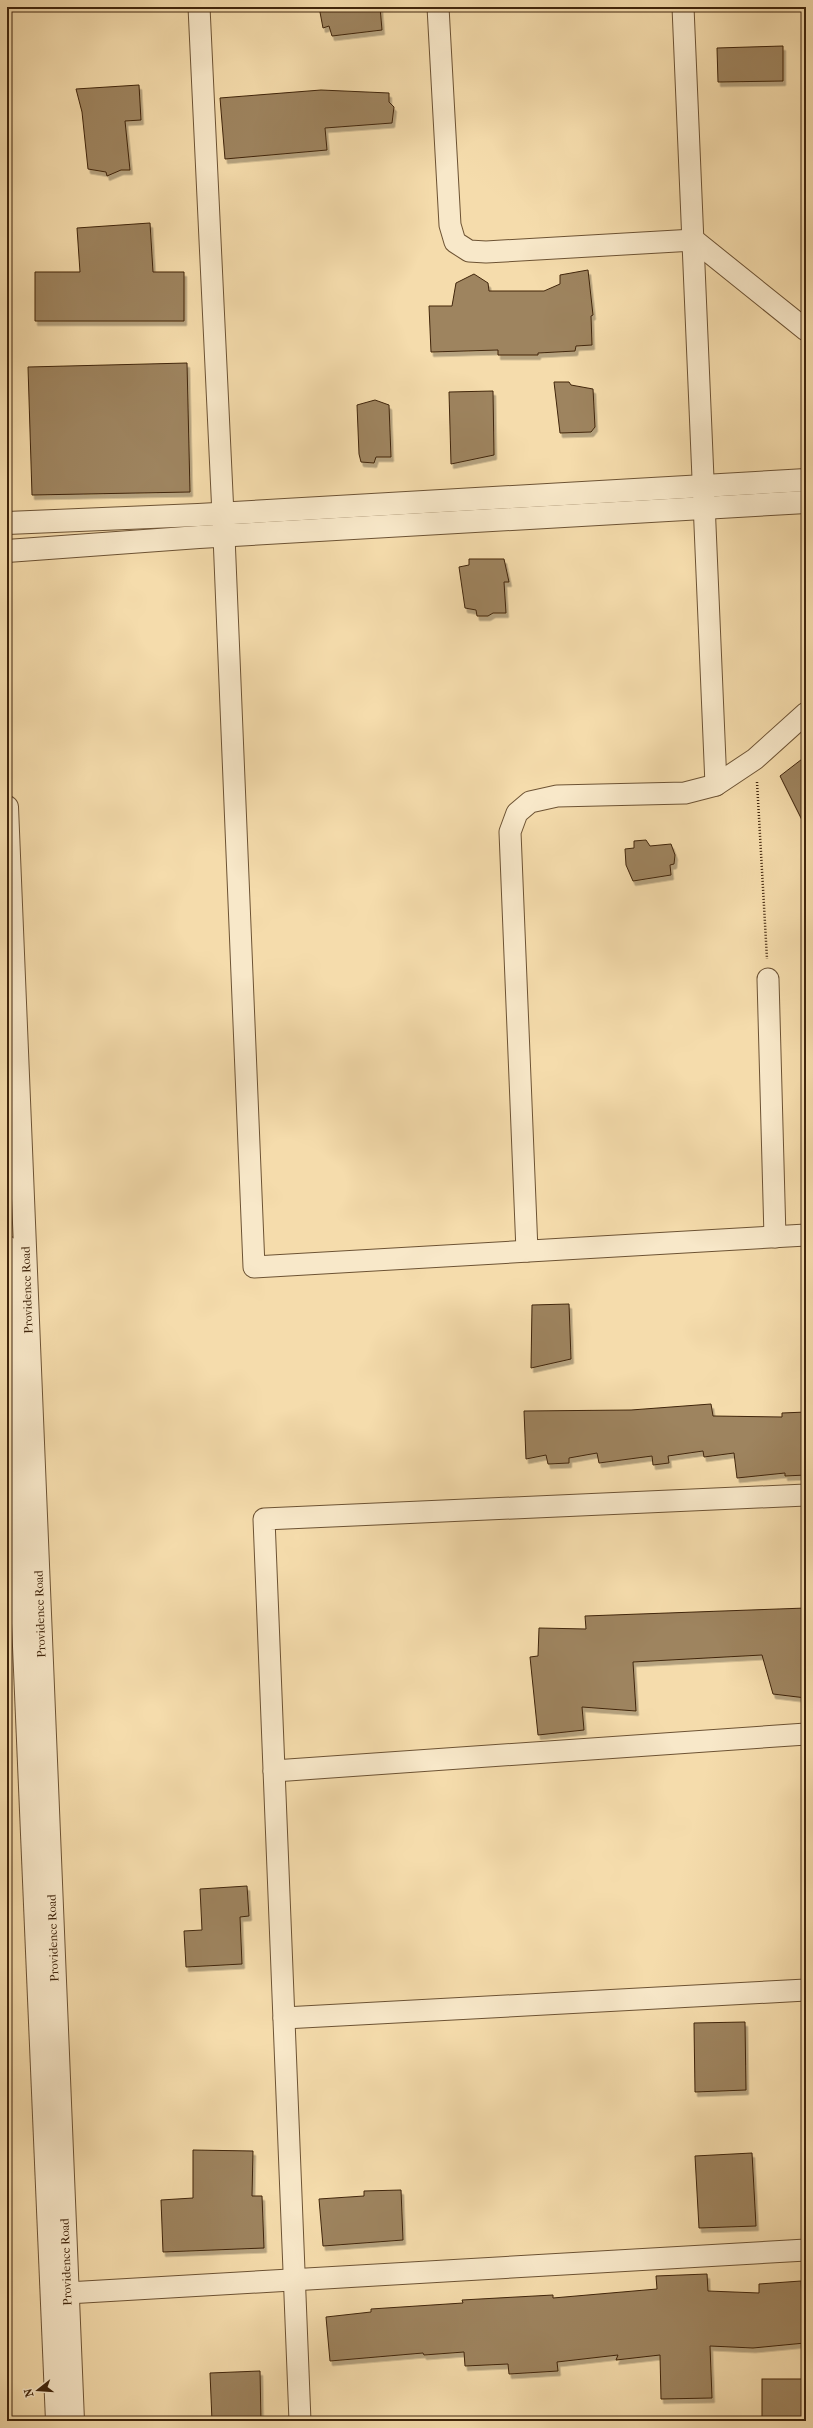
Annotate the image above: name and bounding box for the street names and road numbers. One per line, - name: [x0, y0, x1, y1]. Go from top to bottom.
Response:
- street label: Providence Road: [18, 1246, 36, 1334]
- street label: Providence Road: [31, 1570, 49, 1658]
- street label: Providence Road: [44, 1894, 62, 1982]
- street label: Providence Road: [57, 2218, 75, 2306]

